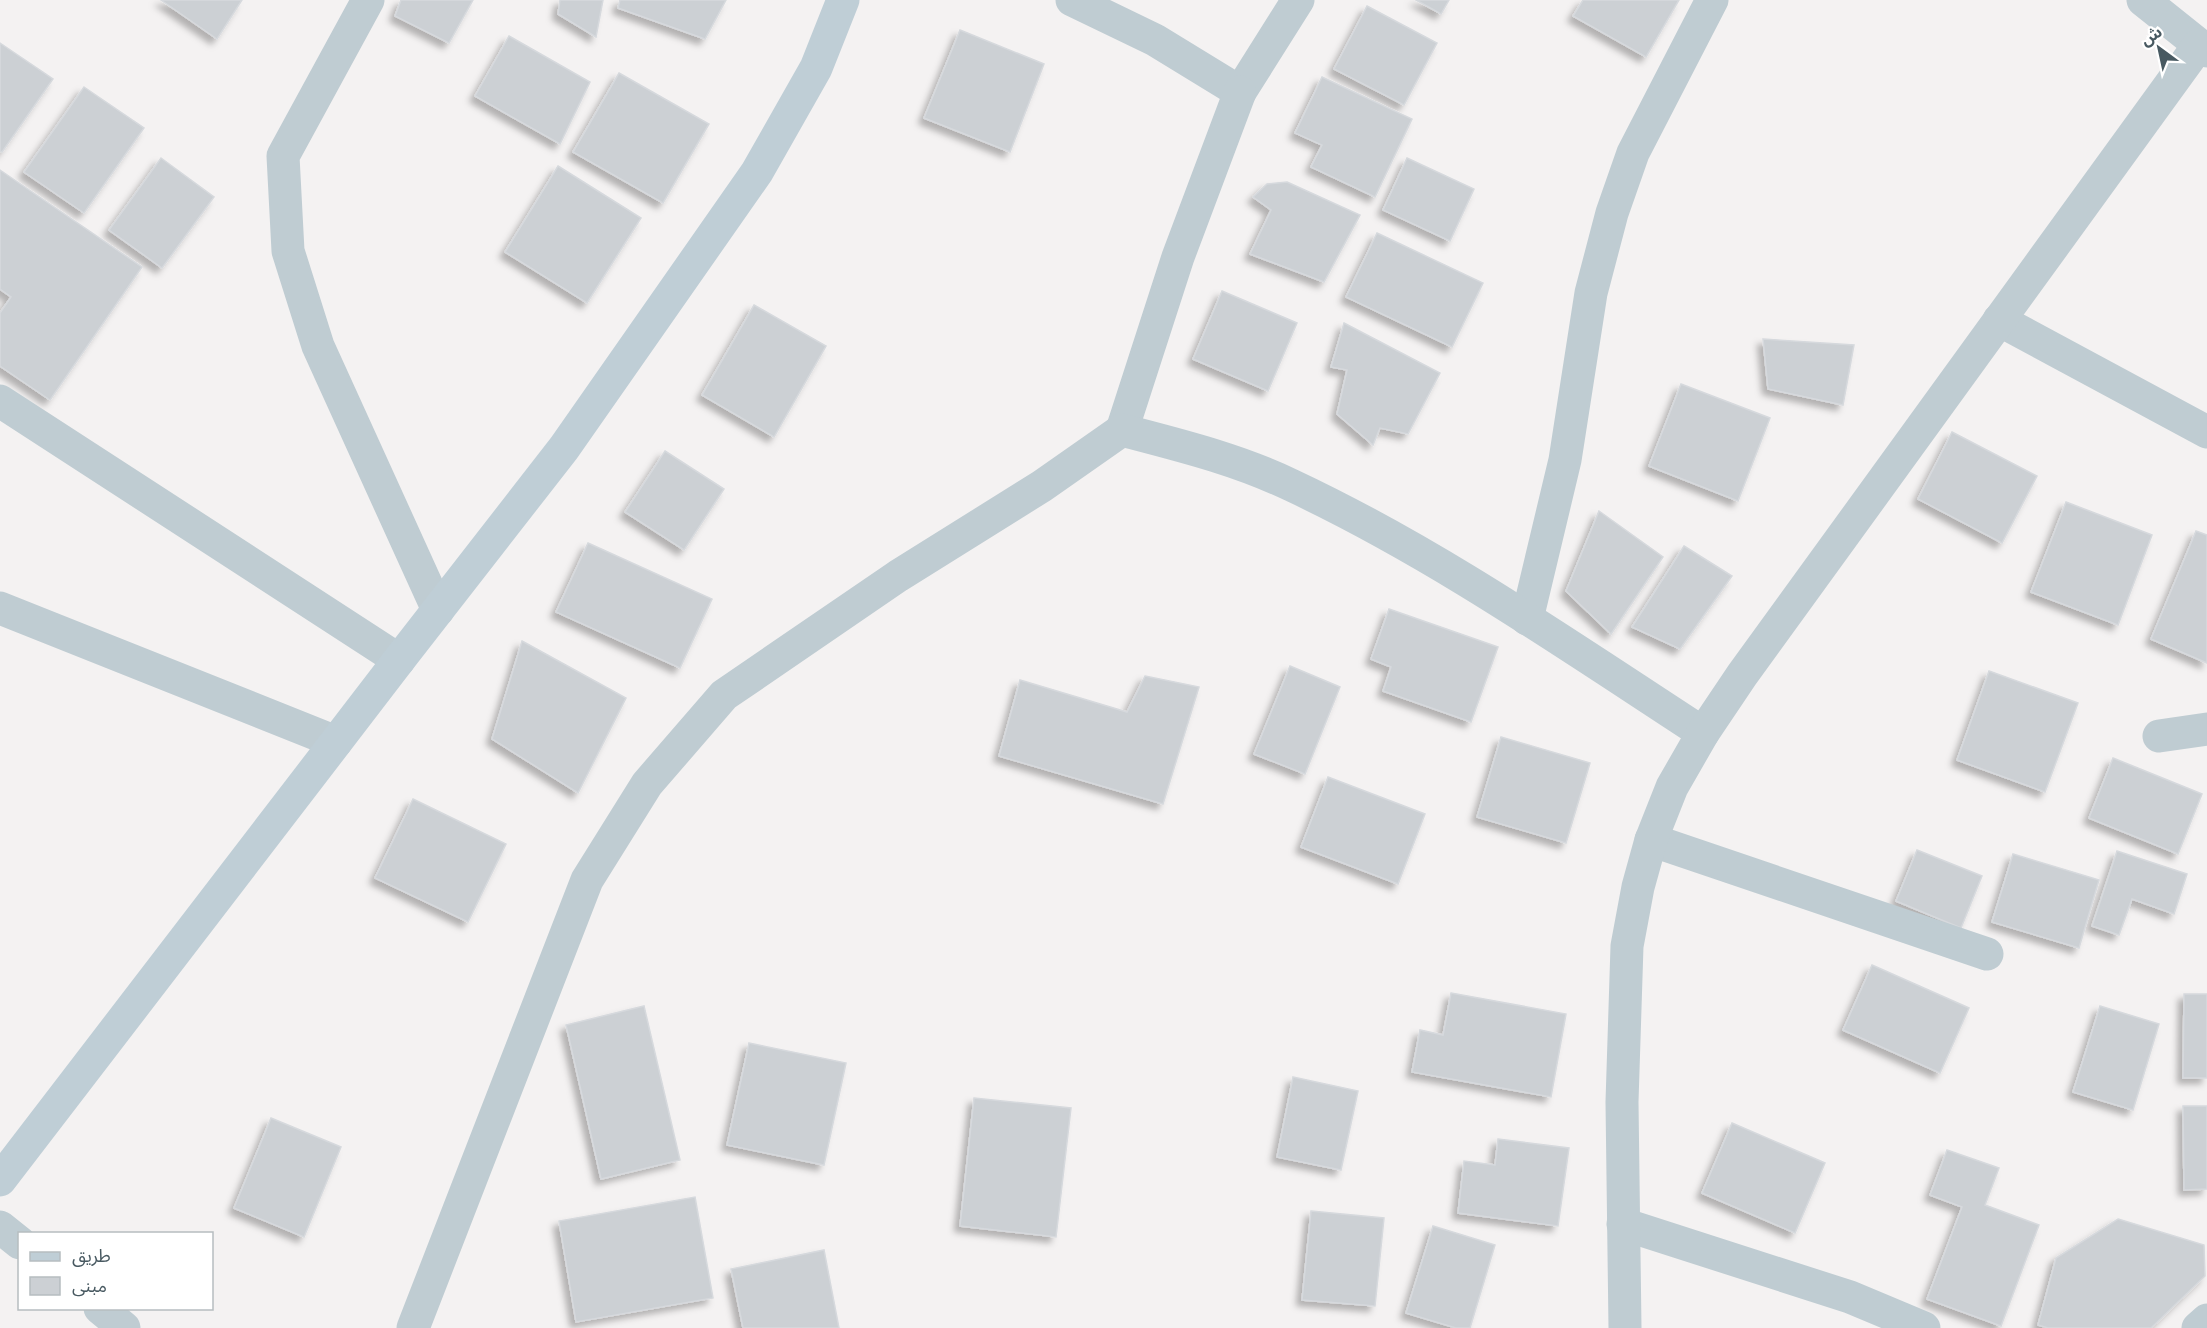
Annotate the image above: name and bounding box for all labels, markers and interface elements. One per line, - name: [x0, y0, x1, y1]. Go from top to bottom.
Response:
- north arrow: [2129, 18, 2189, 78]
- text: ش: [2136, 20, 2167, 51]
- legend: [18, 1232, 213, 1310]
- text: طريق: [72, 1243, 111, 1269]
- text: مبنى: [72, 1273, 107, 1299]

